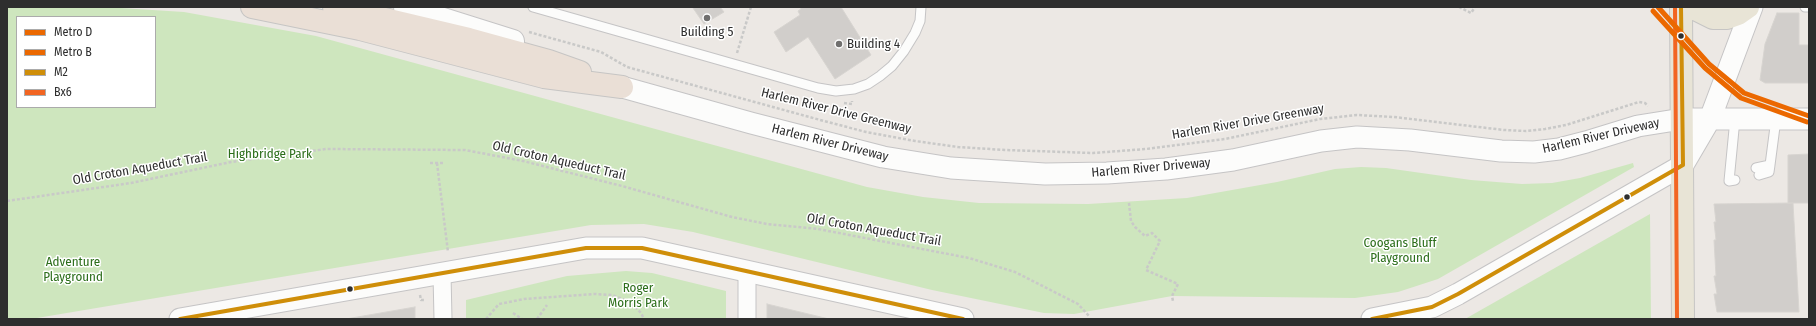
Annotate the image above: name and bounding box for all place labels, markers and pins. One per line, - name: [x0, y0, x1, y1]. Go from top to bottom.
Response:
- marker: Building 5: [702, 13, 712, 23]
- place label: Building 5: [681, 24, 733, 40]
- unlabelled marker: [1676, 31, 1686, 41]
- place label: Building 4: [847, 36, 900, 52]
- marker: Building 4: [834, 39, 844, 49]
- unlabelled marker: [1622, 192, 1632, 202]
- unlabelled marker: [345, 284, 355, 294]

